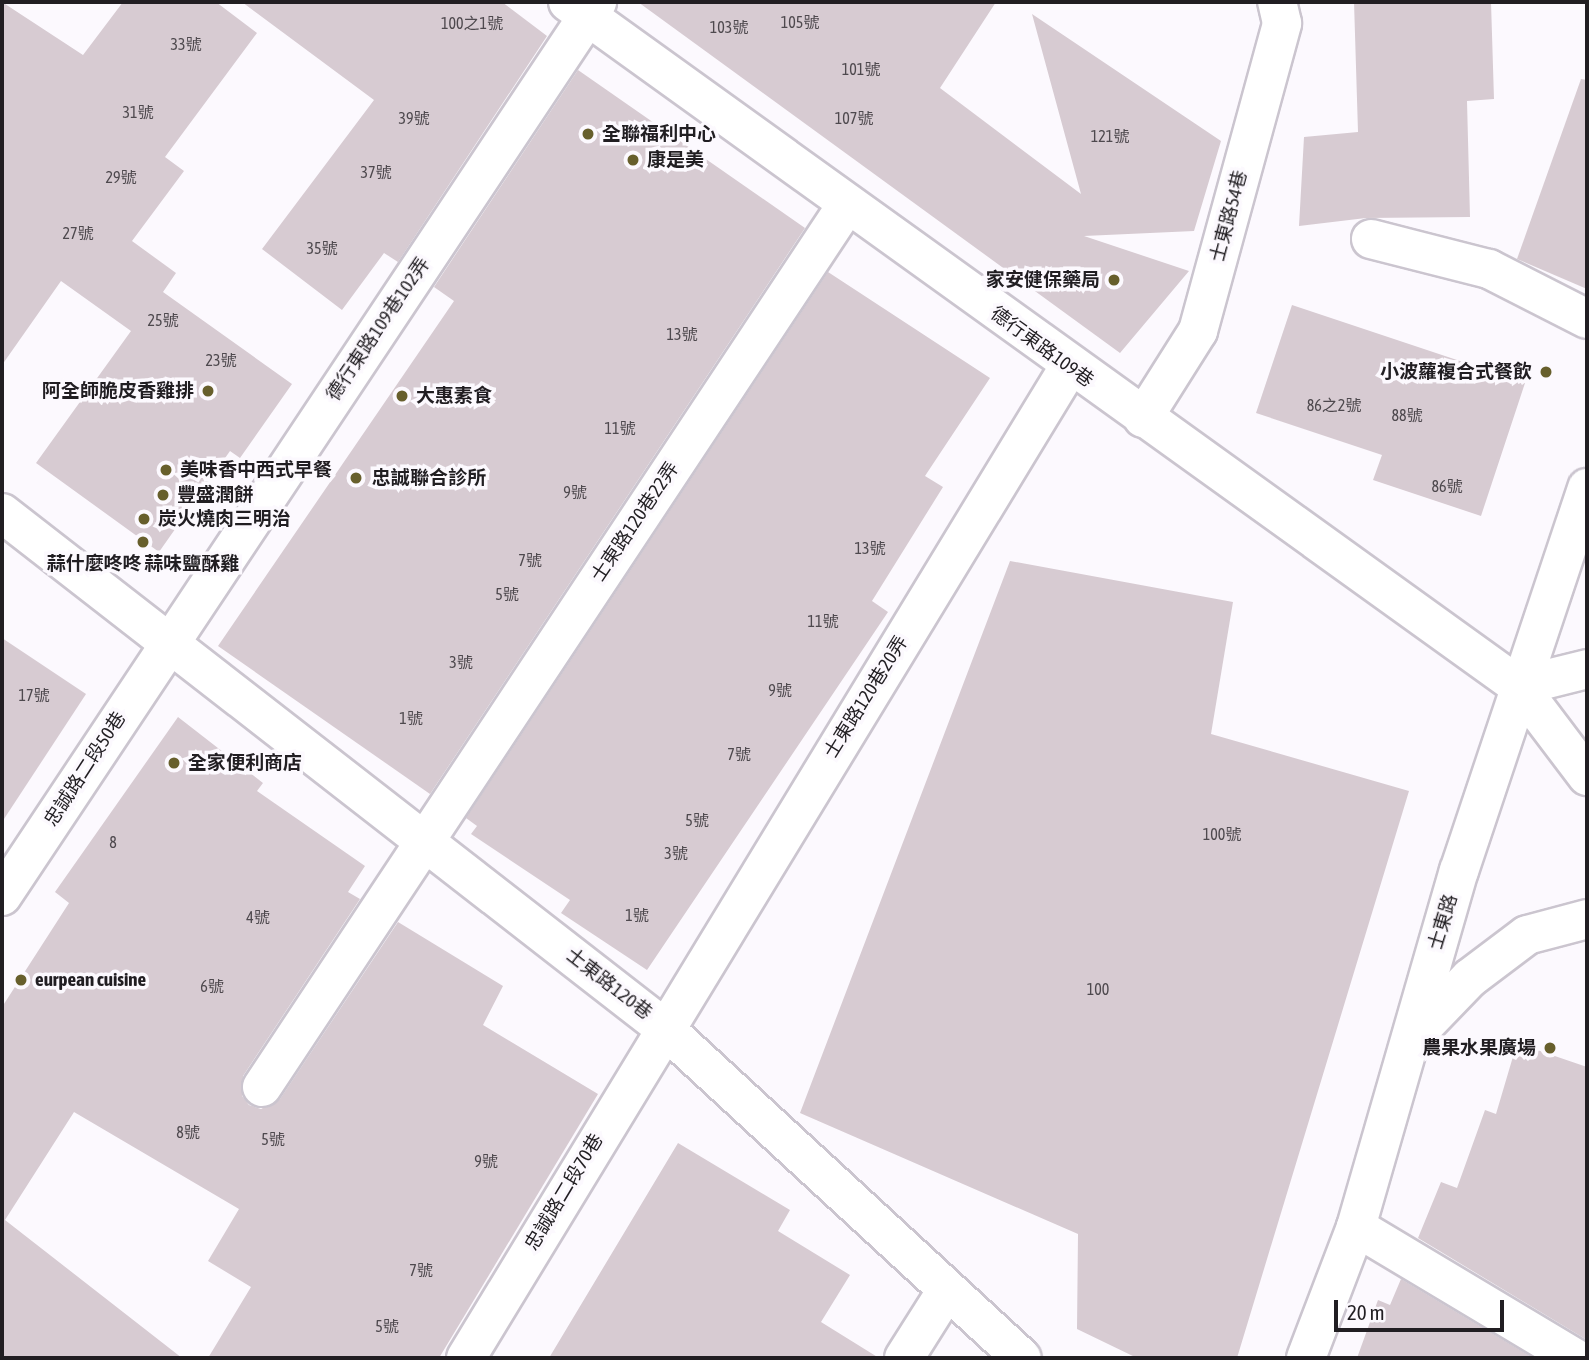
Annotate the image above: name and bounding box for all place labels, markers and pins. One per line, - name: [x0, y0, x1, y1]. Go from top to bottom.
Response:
- place label: 全聯福利中心: [602, 123, 716, 145]
- marker: 全聯福利中心: [580, 126, 596, 142]
- place label: 康是美: [647, 149, 704, 171]
- marker: 康是美: [625, 152, 641, 168]
- place label: 家安健保藥局: [986, 269, 1100, 291]
- marker: 家安健保藥局: [1106, 272, 1122, 288]
- place label: 小波蘿複合式餐飲: [1380, 361, 1532, 383]
- marker: 小波蘿複合式餐飲: [1538, 364, 1554, 380]
- place label: 阿全師脆皮香雞排: [42, 380, 194, 402]
- marker: 阿全師脆皮香雞排: [200, 383, 216, 399]
- place label: 大惠素食: [416, 385, 492, 407]
- marker: 大惠素食: [394, 388, 410, 404]
- place label: 美味香中西式早餐: [180, 459, 332, 481]
- marker: 美味香中西式早餐: [158, 462, 174, 478]
- place label: 忠誠聯合診所: [372, 467, 486, 489]
- marker: 忠誠聯合診所: [346, 468, 366, 488]
- place label: 豐盛潤餅: [177, 484, 253, 506]
- marker: 豐盛潤餅: [155, 487, 171, 503]
- place label: 炭火燒肉三明治: [158, 508, 291, 530]
- marker: 炭火燒肉三明治: [136, 511, 152, 527]
- marker: 蒜什麼咚咚 蒜味鹽酥雞: [135, 534, 151, 550]
- place label: 蒜什麼咚咚 蒜味鹽酥雞: [47, 553, 239, 575]
- place label: 全家便利商店: [188, 752, 302, 774]
- marker: 全家便利商店: [166, 755, 182, 771]
- place label: eurpean cuisine: [35, 969, 146, 991]
- marker: eurpean cuisine: [13, 972, 29, 988]
- place label: 農果水果廣場: [1422, 1037, 1536, 1059]
- marker: 農果水果廣場: [1542, 1040, 1558, 1056]

